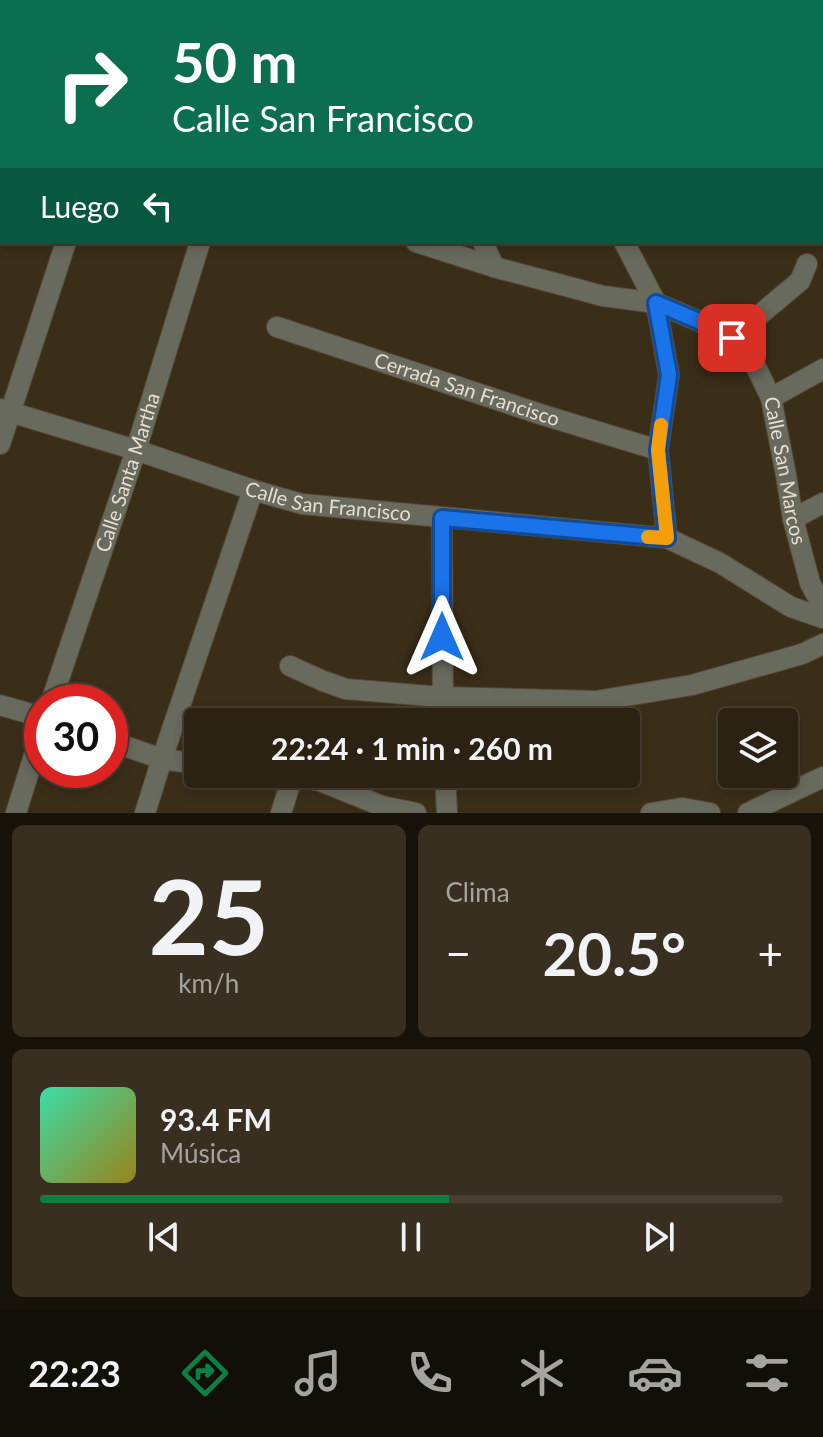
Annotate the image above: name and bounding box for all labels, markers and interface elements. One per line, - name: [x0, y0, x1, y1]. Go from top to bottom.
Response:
- text: 50 m: [172, 28, 297, 95]
- icon: right: [40, 32, 144, 136]
- text: Calle San Francisco: [172, 96, 474, 140]
- icon: left: [136, 184, 180, 228]
- text: Luego: [40, 188, 120, 224]
- pin: [698, 304, 766, 372]
- icon: arrive: [710, 316, 754, 360]
- street label: Cerrada San Francisco: [371, 347, 563, 430]
- street label: Calle Santa Martha: [89, 390, 164, 555]
- street label: Calle San Marcos: [760, 394, 812, 547]
- street label: Calle San Francisco: [242, 475, 412, 525]
- position arrow: [400, 595, 484, 679]
- speed limit sign: 30: [24, 684, 128, 788]
- map controls: [718, 708, 798, 788]
- button: layers: [718, 708, 798, 788]
- text: 22:24 · 1 min · 260 m: [271, 730, 553, 766]
- text: 25: [148, 852, 269, 977]
- text: Clima: [446, 876, 510, 908]
- text: 20.5°: [542, 917, 686, 989]
- text: −: [446, 927, 471, 979]
- text: +: [757, 927, 783, 979]
- text: km/h: [178, 967, 239, 999]
- text: 93.4 FM: [160, 1101, 272, 1137]
- text: Música: [160, 1137, 241, 1169]
- icon: previous: [142, 1215, 186, 1259]
- icon: pause: [389, 1215, 433, 1259]
- icon: next: [637, 1215, 681, 1259]
- icon: directions: [177, 1345, 233, 1401]
- icon: music: [290, 1345, 346, 1401]
- icon: phone: [402, 1345, 458, 1401]
- icon: climate: [514, 1345, 570, 1401]
- icon: car: [627, 1345, 683, 1401]
- icon: filters: [739, 1345, 795, 1401]
- text: 22:23: [28, 1351, 121, 1395]

